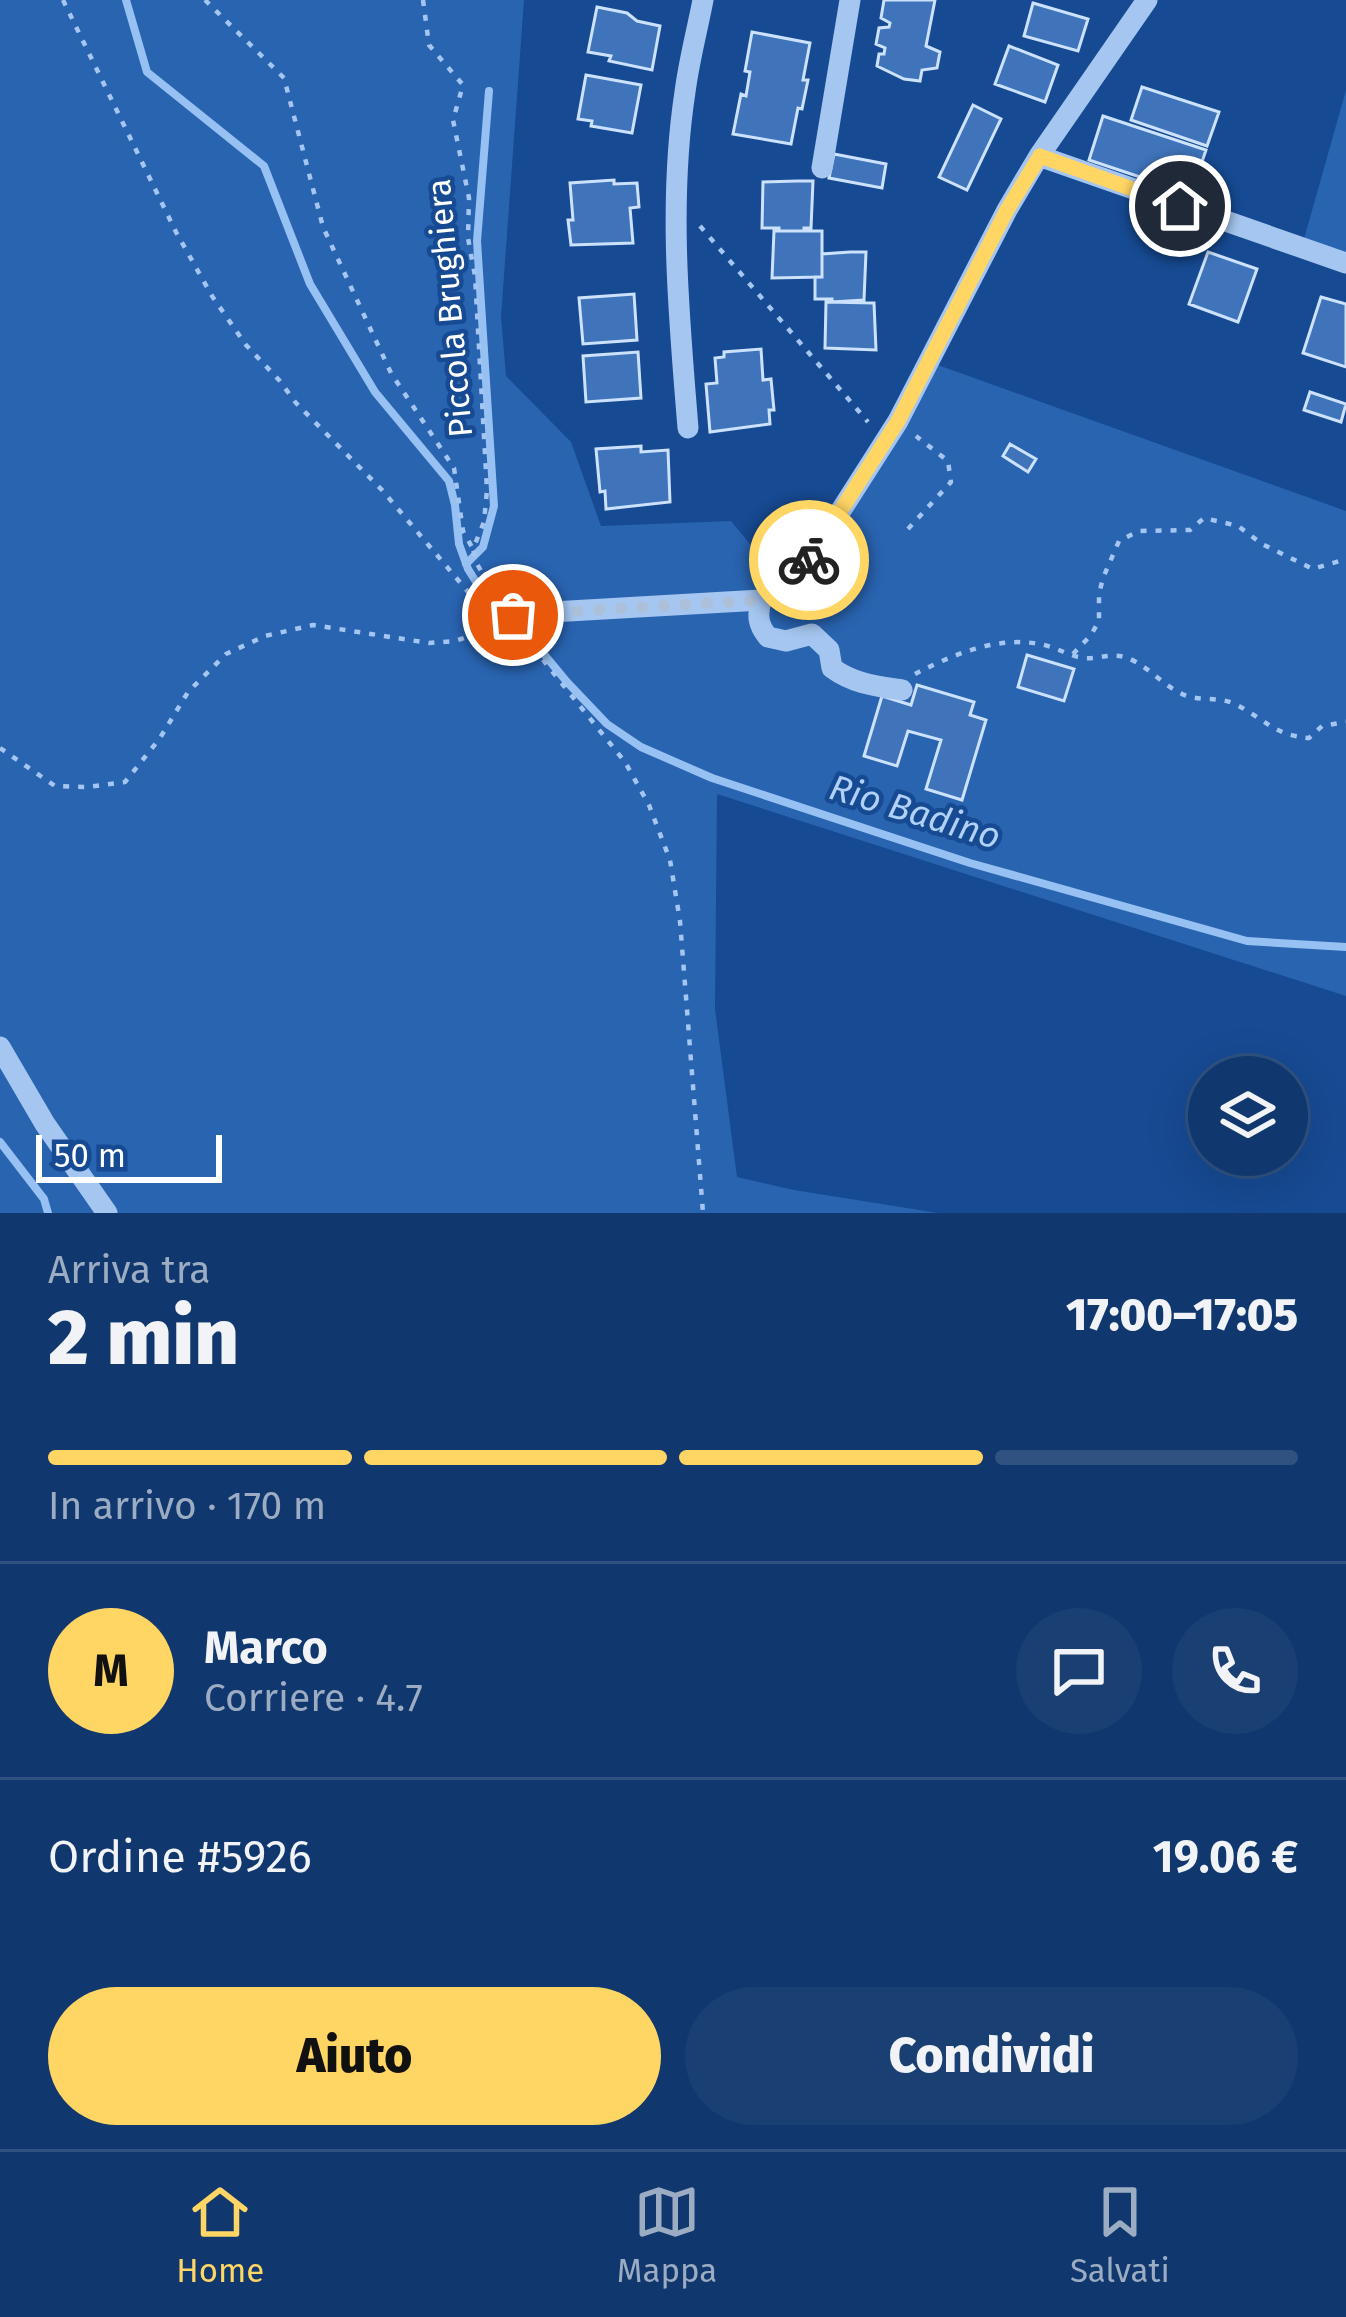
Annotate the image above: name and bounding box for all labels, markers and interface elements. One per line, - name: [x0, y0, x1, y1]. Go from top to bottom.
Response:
- pin: [1129, 155, 1231, 257]
- icon: home: [1147, 173, 1213, 239]
- street label: Piccola Brughiera: [419, 177, 481, 439]
- courier: [749, 500, 869, 620]
- icon: bike: [776, 527, 842, 593]
- pin: [462, 564, 564, 666]
- icon: bag: [480, 582, 546, 648]
- water label: Rio Badino: [824, 765, 1006, 859]
- map controls: [1188, 1056, 1308, 1176]
- button: layers: [1188, 1056, 1308, 1176]
- scale bar: [36, 1129, 222, 1182]
- text: 50 m: [54, 1136, 126, 1176]
- text: Arriva tra: [48, 1247, 211, 1293]
- text: 17:00–17:05: [1066, 1288, 1298, 1342]
- text: 2 min: [48, 1291, 239, 1385]
- text: In arrivo · 170 m: [48, 1483, 326, 1529]
- button: chat: [1016, 1608, 1142, 1734]
- button: phone: [1172, 1608, 1298, 1734]
- text: Marco: [204, 1621, 328, 1675]
- text: M: [93, 1644, 129, 1698]
- text: Corriere · 4.7: [204, 1675, 423, 1721]
- text: Ordine #5926: [48, 1830, 312, 1884]
- text: 19.06 €: [1153, 1830, 1298, 1884]
- button: Aiuto: [48, 1987, 661, 2125]
- button: Condividi: [685, 1987, 1298, 2125]
- tab: Home: [176, 2179, 264, 2291]
- tab: Mappa: [617, 2179, 717, 2291]
- tab: Salvati: [1070, 2179, 1170, 2291]

